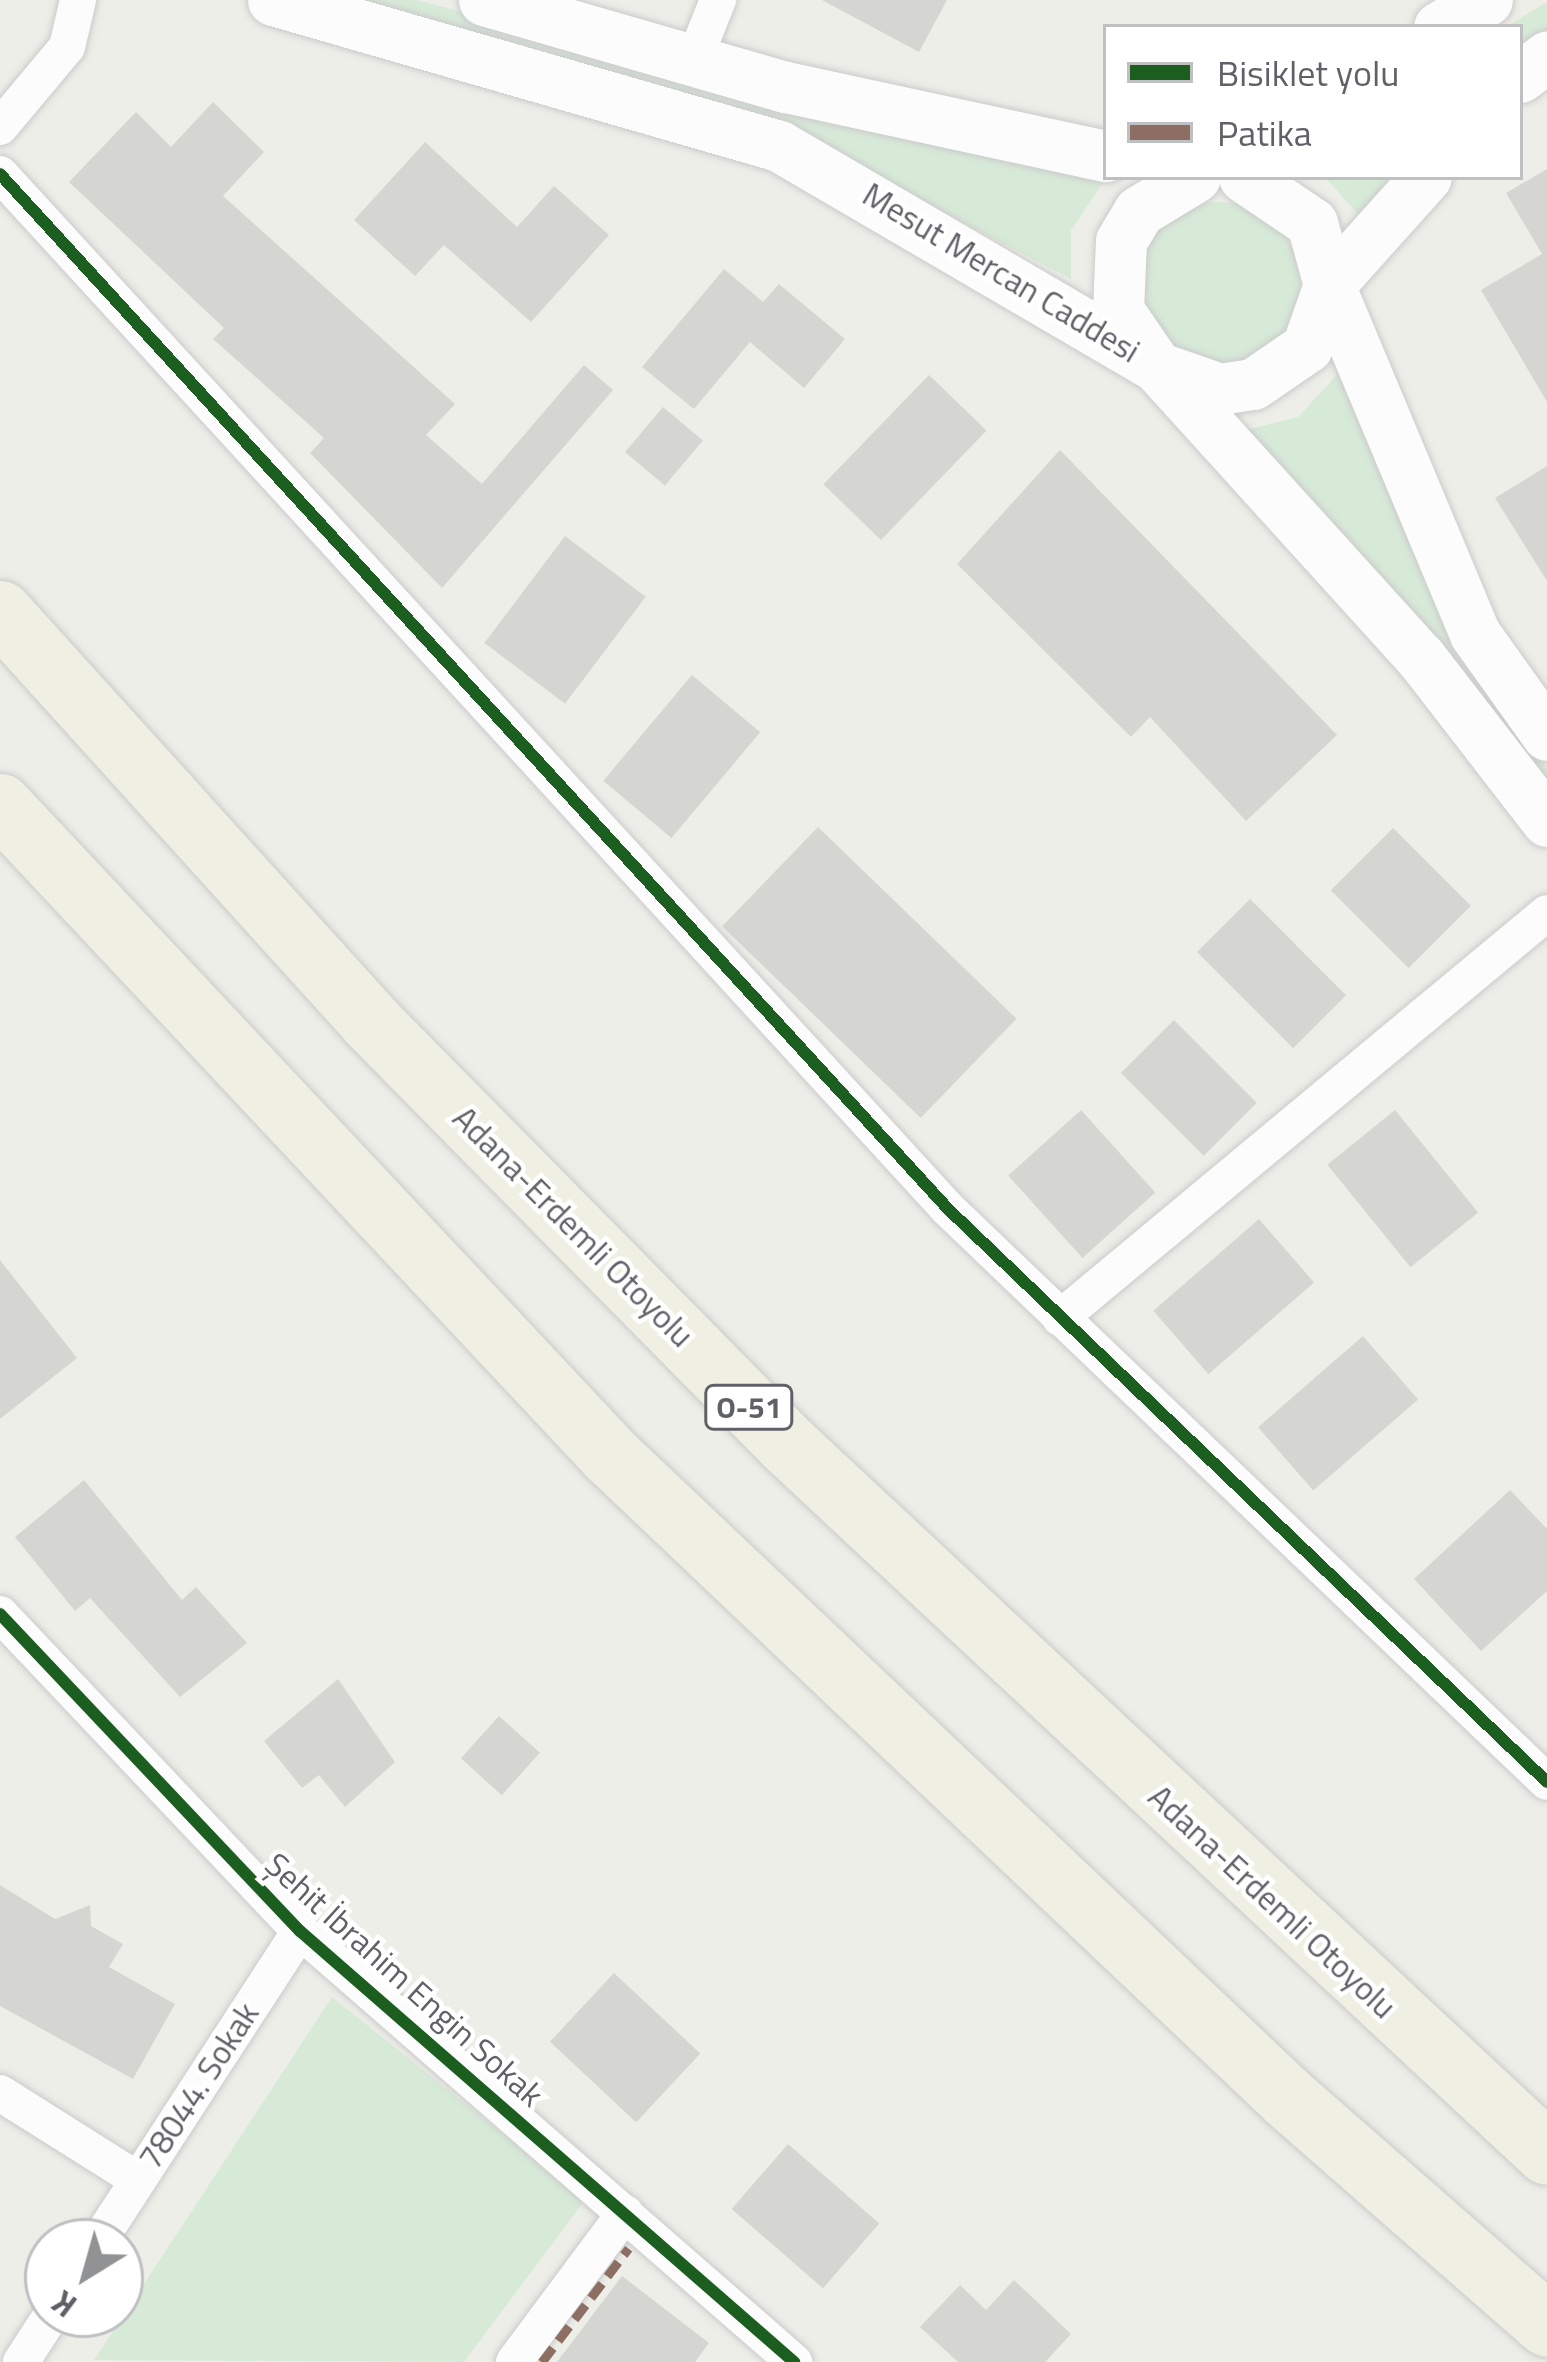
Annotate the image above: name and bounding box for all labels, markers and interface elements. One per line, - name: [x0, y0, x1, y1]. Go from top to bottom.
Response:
- legend: [1103, 24, 1523, 180]
- text: Bisiklet yolu: [1217, 45, 1399, 100]
- text: Patika: [1217, 105, 1312, 160]
- street label: Mesut Mercan Caddesi: [855, 175, 1147, 371]
- street label: Adana-Erdemli Otoyolu: [444, 1098, 702, 1356]
- road number: O-51: [704, 1383, 794, 1431]
- street label: Adana-Erdemli Otoyolu: [1140, 1777, 1404, 2027]
- street label: Şehit İbrahim Engin Sokak: [257, 1845, 551, 2115]
- street label: 78044. Sokak: [131, 1995, 267, 2177]
- north arrow: [24, 2218, 144, 2338]
- text: K: [41, 2279, 87, 2330]

